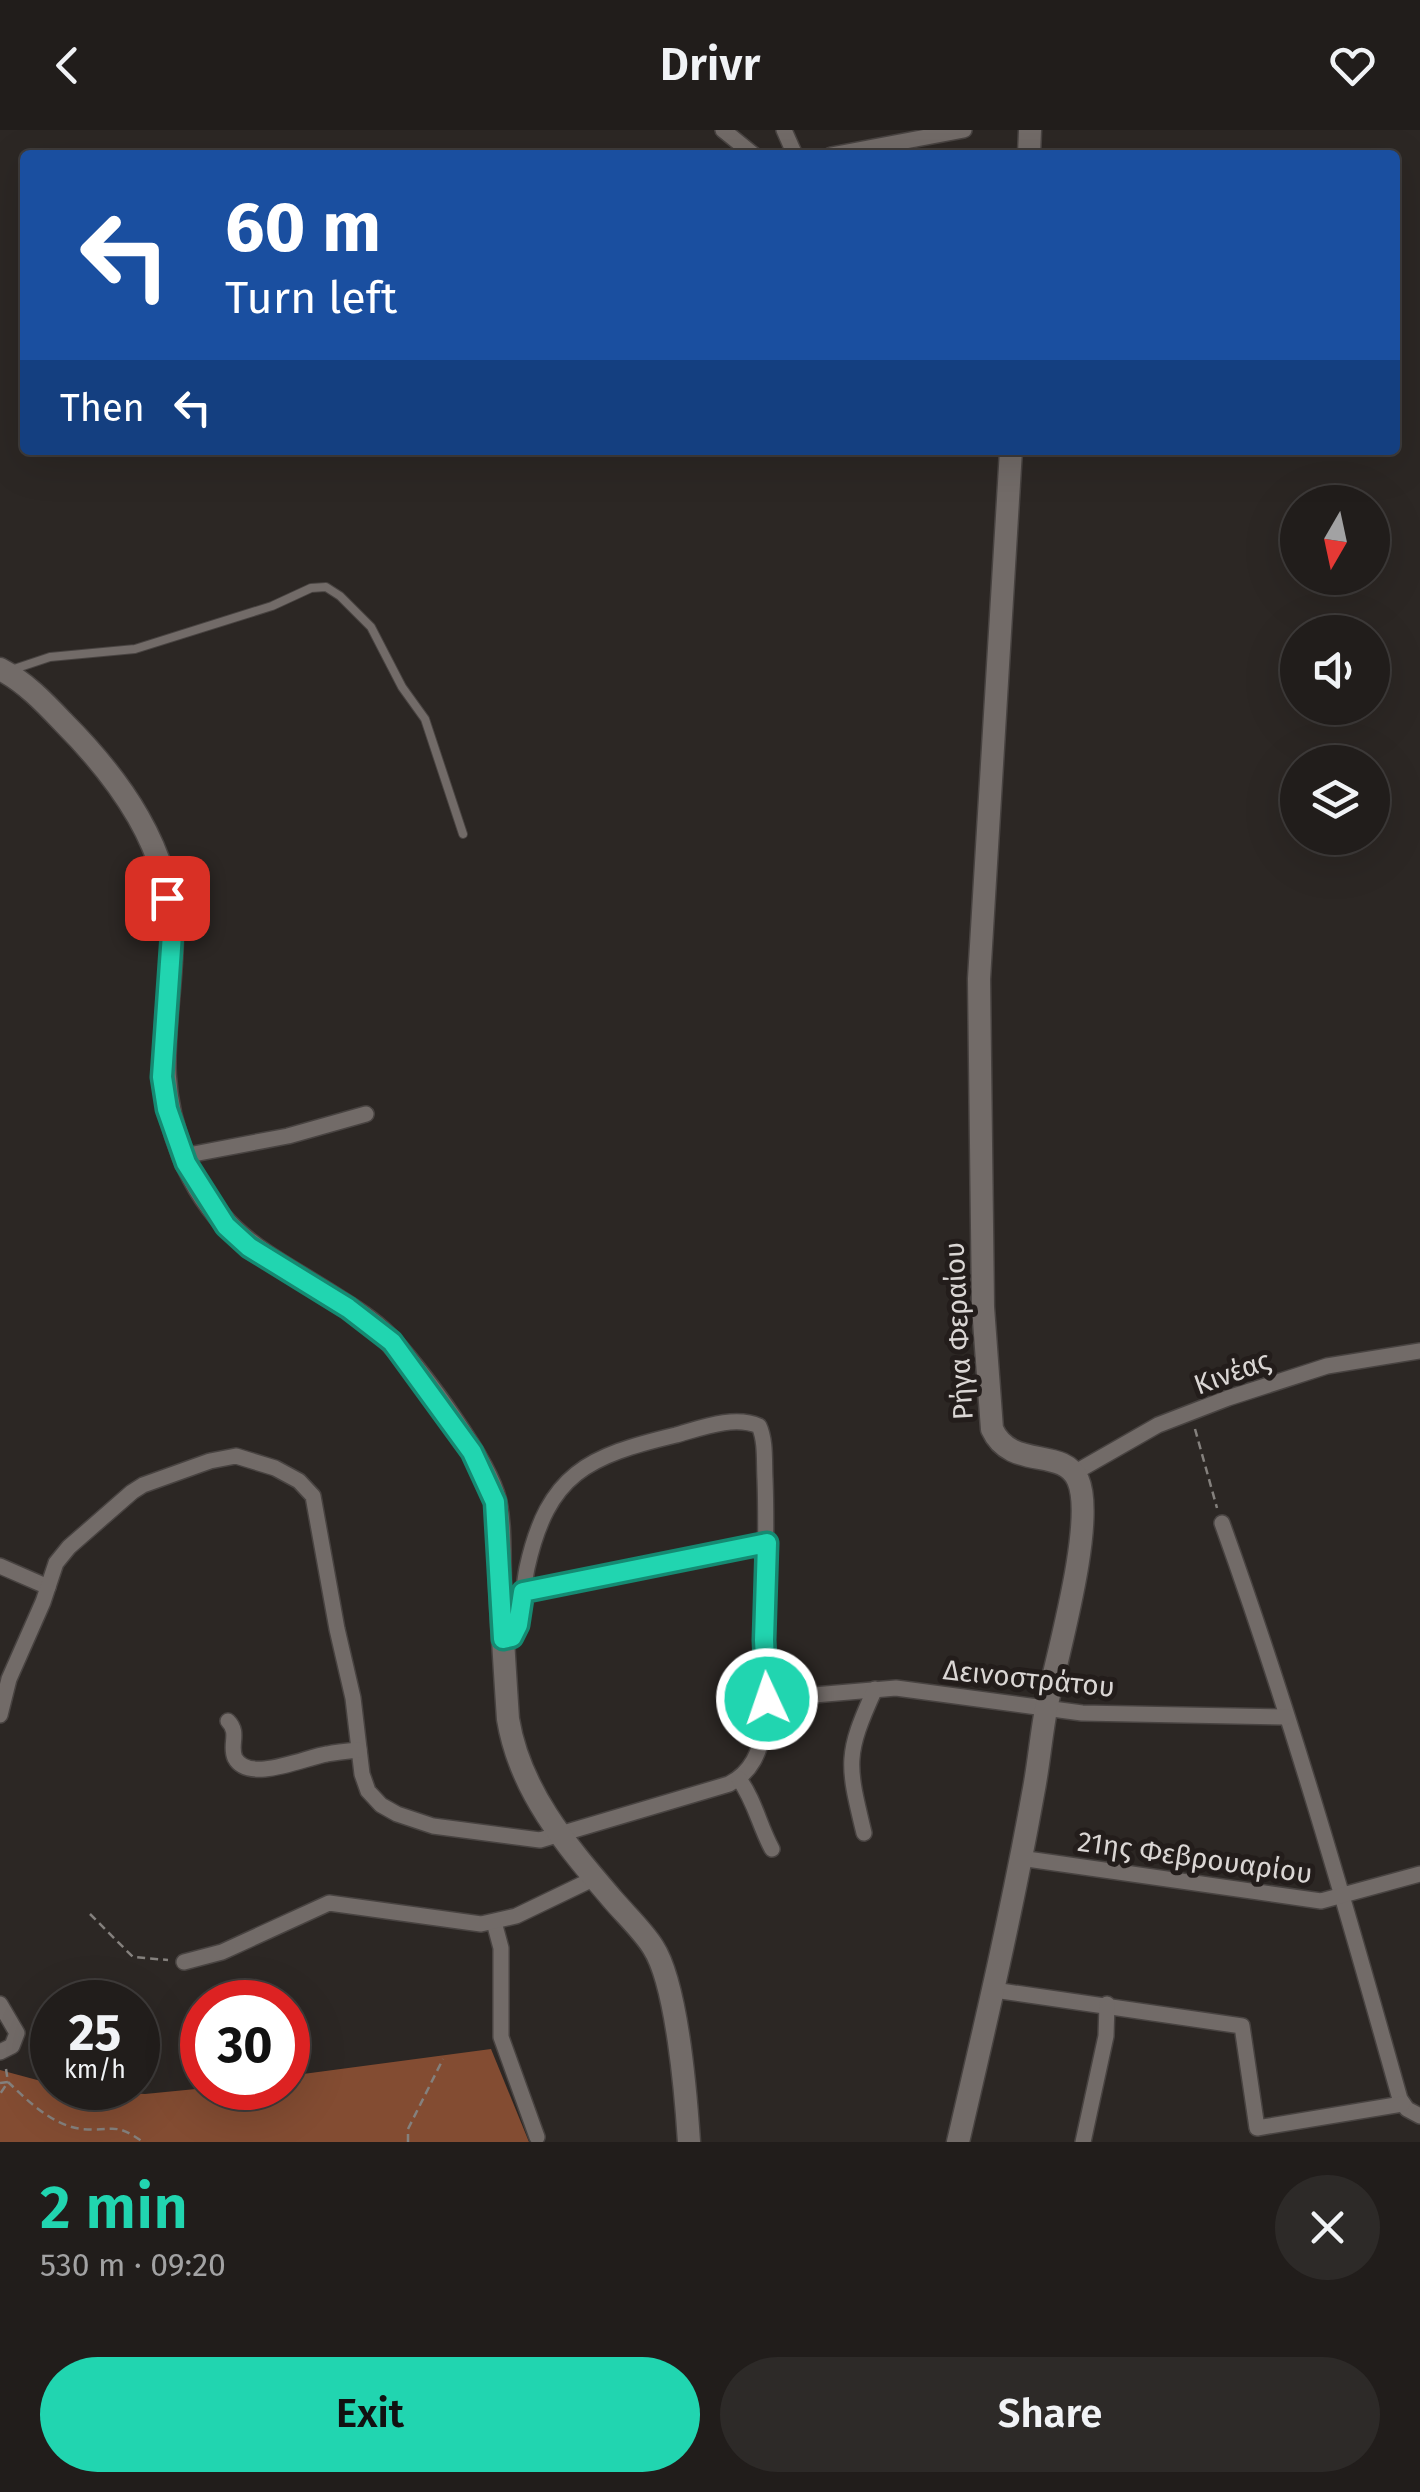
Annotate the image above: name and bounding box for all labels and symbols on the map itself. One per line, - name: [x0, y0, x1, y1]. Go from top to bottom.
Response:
- north arrow: [1280, 485, 1390, 595]
- pin: [125, 856, 210, 941]
- street label: Ρήγα Φεραίου: [937, 1241, 980, 1421]
- street label: Κινέας: [1189, 1343, 1275, 1401]
- position arrow: [715, 1647, 819, 1751]
- street label: Δεινοστράτου: [942, 1653, 1116, 1704]
- street label: 21ης Φεβρουαρίου: [1076, 1825, 1314, 1890]
- speed limit sign: 30: [180, 1980, 310, 2110]

